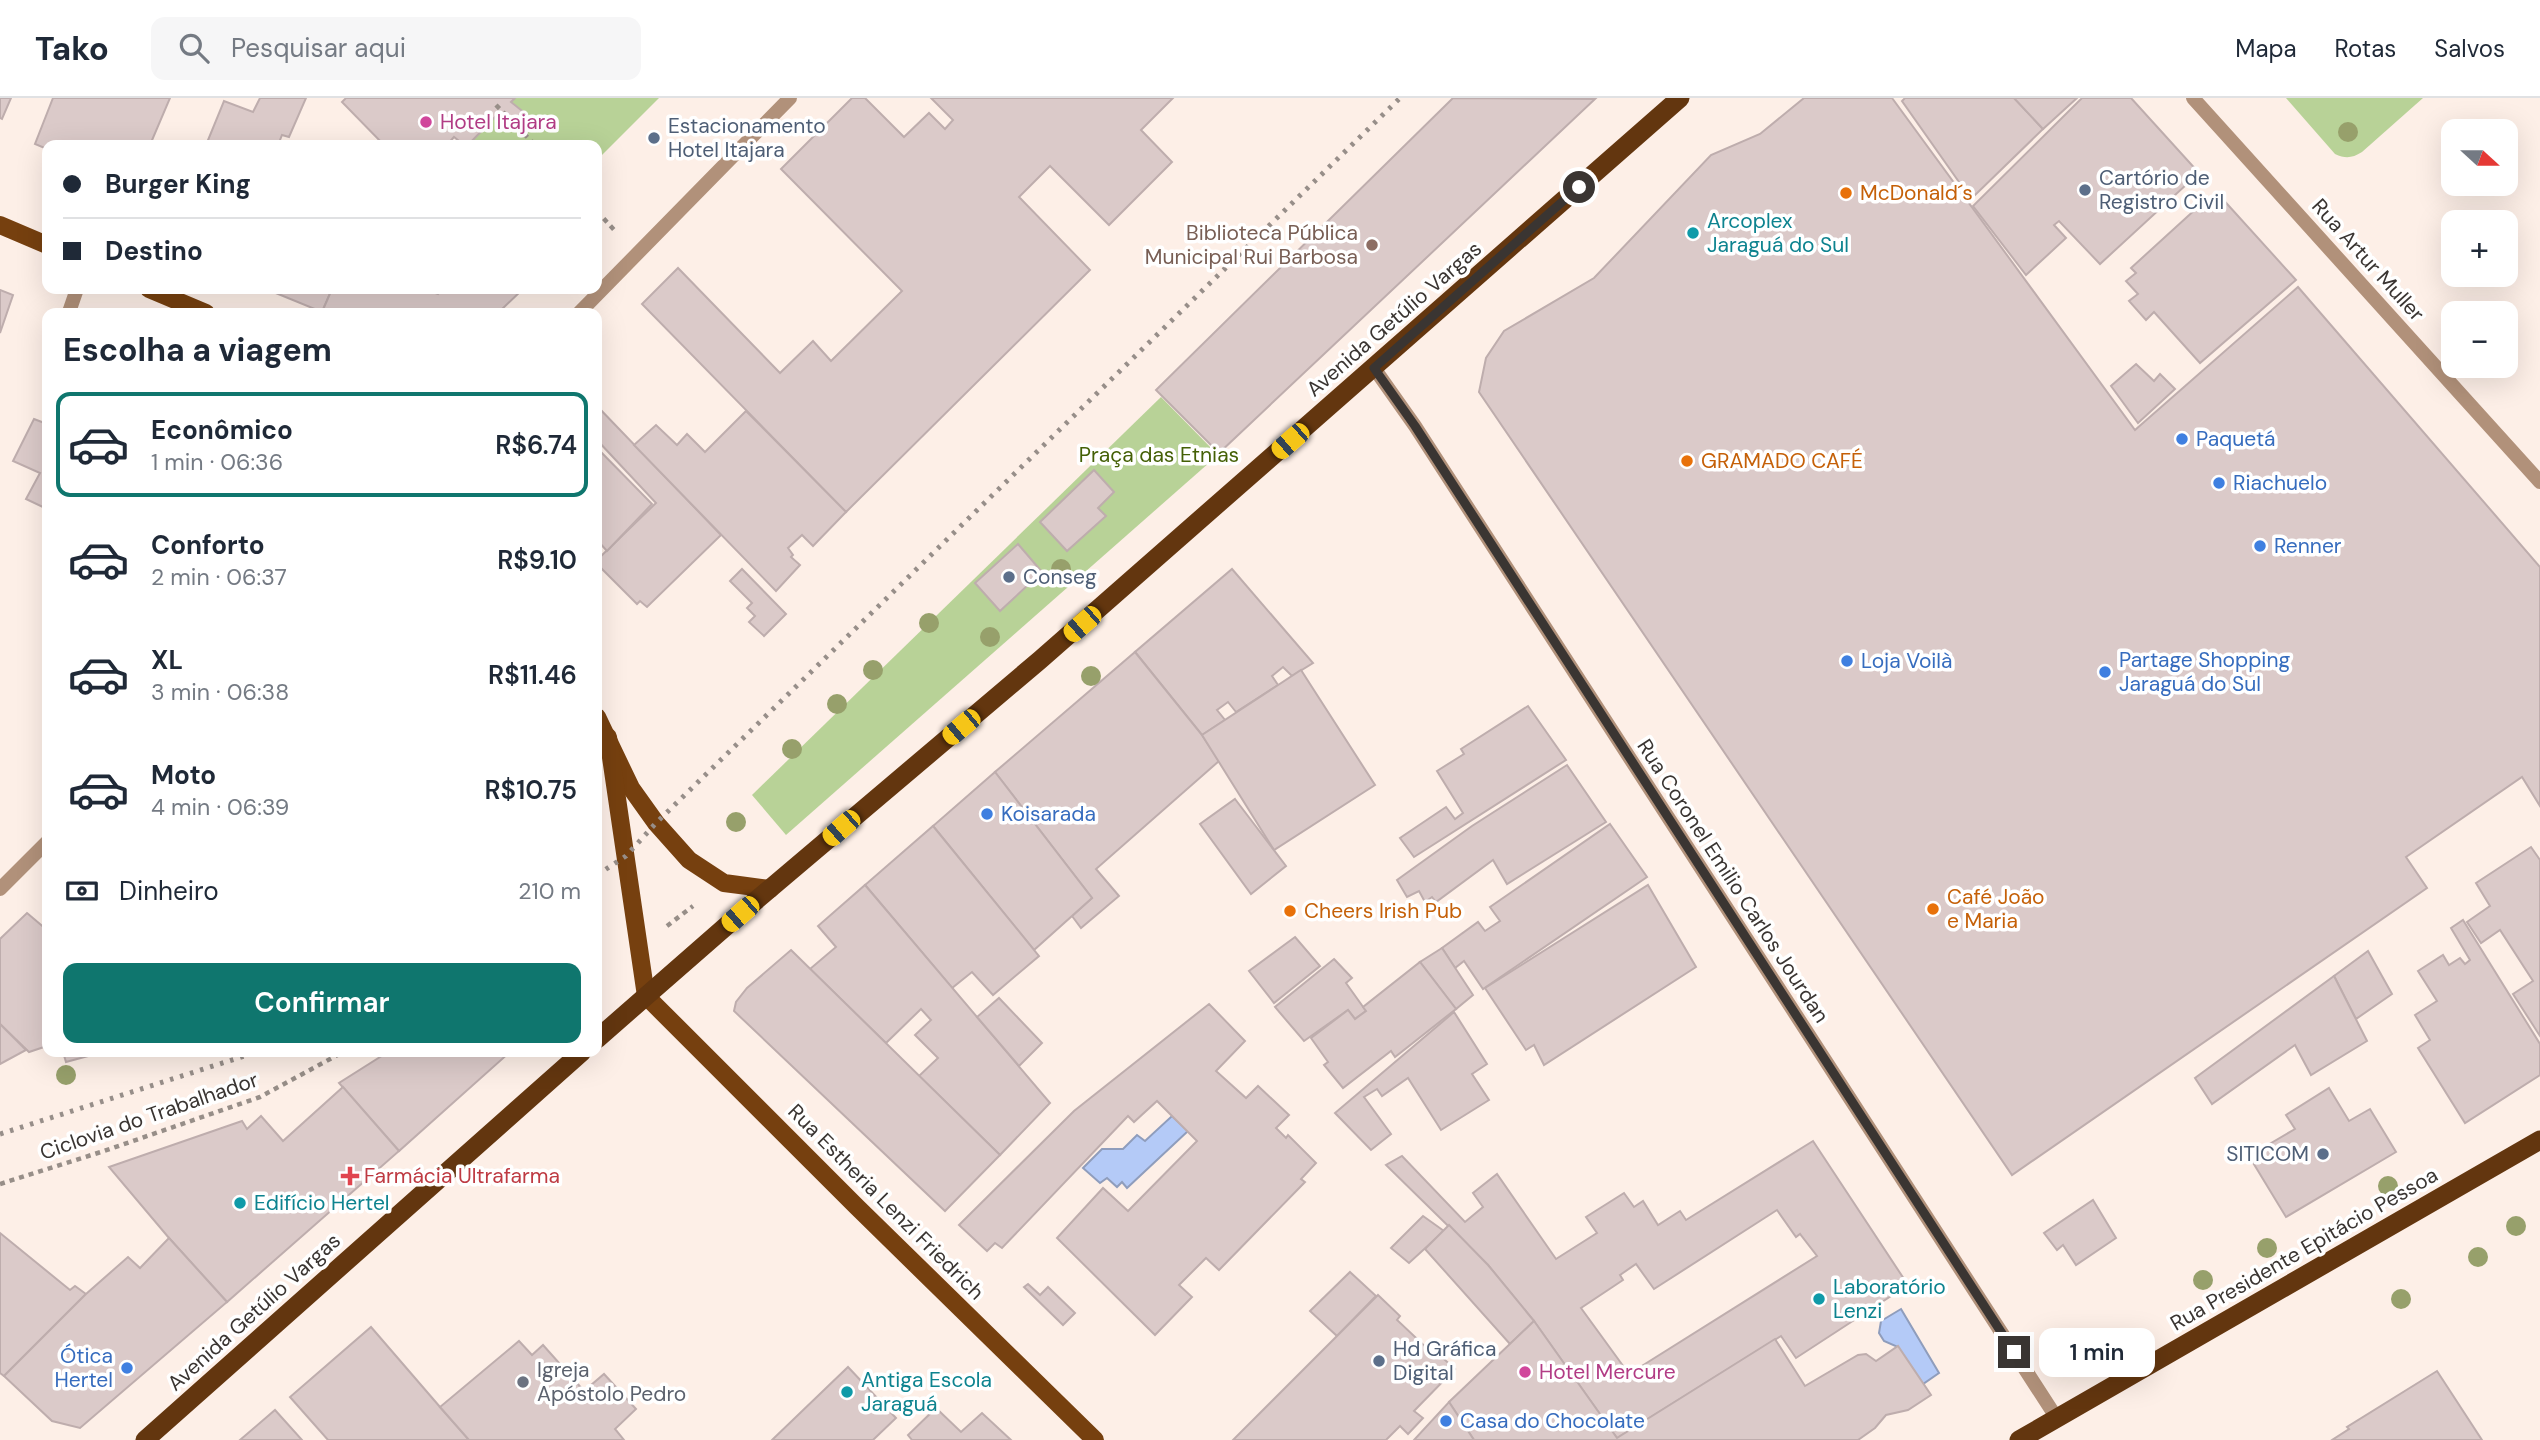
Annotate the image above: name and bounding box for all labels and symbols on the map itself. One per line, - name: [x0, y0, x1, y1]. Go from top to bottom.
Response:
- place label: Hotel Itajara: [440, 108, 557, 136]
- place label: Estacionamento Hotel Itajara: [668, 112, 826, 164]
- marker: Hotel Itajara: [418, 114, 434, 130]
- north arrow: [2441, 119, 2518, 196]
- marker: Estacionamento Hotel Itajara: [646, 130, 662, 146]
- place label: Cartório de Registro Civil: [2099, 164, 2224, 216]
- route start: [1563, 171, 1595, 203]
- place label: McDonald´s: [1860, 179, 1973, 207]
- marker: Cartório de Registro Civil: [2077, 182, 2093, 198]
- marker: McDonald´s: [1838, 185, 1854, 201]
- street label: Rua Artur Muller: [2306, 193, 2431, 327]
- place label: Arcoplex Jaraguá do Sul: [1707, 207, 1849, 259]
- place label: Biblioteca Pública Municipal Rui Barbosa: [1145, 219, 1358, 271]
- marker: Arcoplex Jaraguá do Sul: [1685, 225, 1701, 241]
- street label: Avenida Getúlio Vargas: [1300, 235, 1488, 403]
- marker: Biblioteca Pública Municipal Rui Barbosa: [1364, 237, 1380, 253]
- car: [1268, 419, 1313, 463]
- place label: Paquetá: [2196, 425, 2276, 453]
- marker: Paquetá: [2174, 431, 2190, 447]
- park label: Praça das Etnias: [1079, 441, 1239, 469]
- place label: GRAMADO CAFÉ: [1701, 447, 1863, 475]
- marker: GRAMADO CAFÉ: [1679, 453, 1695, 469]
- place label: Riachuelo: [2233, 469, 2327, 497]
- marker: Riachuelo: [2211, 475, 2227, 491]
- place label: Renner: [2274, 532, 2342, 560]
- marker: Renner: [2252, 538, 2268, 554]
- place label: Conseg: [1023, 563, 1097, 591]
- marker: Conseg: [1001, 569, 1017, 585]
- car: [1060, 602, 1105, 646]
- place label: Partage Shopping Jaraguá do Sul: [2119, 646, 2290, 698]
- place label: Loja Voilà: [1861, 647, 1952, 675]
- marker: Loja Voilà: [1839, 653, 1855, 669]
- marker: Partage Shopping Jaraguá do Sul: [2097, 664, 2113, 680]
- car: [939, 705, 984, 749]
- street label: Rua Coronel Emilio Carlos Jourdan: [1631, 734, 1835, 1028]
- place label: Koisarada: [1001, 800, 1096, 828]
- car: [819, 806, 864, 850]
- marker: Koisarada: [979, 806, 995, 822]
- place label: Café João e Maria: [1947, 883, 2045, 935]
- car: [718, 892, 763, 936]
- place label: Cheers Irish Pub: [1304, 897, 1462, 925]
- marker: Café João e Maria: [1925, 901, 1941, 917]
- marker: Cheers Irish Pub: [1282, 903, 1298, 919]
- street label: Ciclovia do Trabalhador: [36, 1065, 262, 1167]
- street label: Rua Estheria Lenzi Friedrich: [782, 1098, 990, 1306]
- place label: SITICOM: [2226, 1140, 2309, 1168]
- marker: SITICOM: [2315, 1146, 2331, 1162]
- street label: Rua Presidente Epitácio Pessoa: [2165, 1161, 2443, 1337]
- place label: Farmácia Ultrafarma: [364, 1162, 560, 1190]
- marker: Farmácia Ultrafarma: [342, 1168, 358, 1184]
- place label: Edifício Hertel: [254, 1189, 390, 1217]
- marker: Edifício Hertel: [232, 1195, 248, 1211]
- street label: Avenida Getúlio Vargas: [162, 1227, 346, 1397]
- place label: Laboratório Lenzi: [1833, 1273, 1946, 1325]
- marker: Laboratório Lenzi: [1811, 1291, 1827, 1307]
- callout: 1 min: [2038, 1328, 2154, 1376]
- place label: Hd Gráfica Digital: [1393, 1335, 1496, 1387]
- route end: [1998, 1336, 2030, 1368]
- place label: Ótica Hertel: [54, 1342, 113, 1394]
- marker: Hd Gráfica Digital: [1371, 1353, 1387, 1369]
- place label: Igreja Apóstolo Pedro: [537, 1356, 686, 1408]
- place label: Hotel Mercure: [1539, 1358, 1676, 1386]
- marker: Ótica Hertel: [119, 1360, 135, 1376]
- marker: Hotel Mercure: [1517, 1364, 1533, 1380]
- place label: Antiga Escola Jaraguá: [861, 1366, 992, 1418]
- marker: Igreja Apóstolo Pedro: [515, 1374, 531, 1390]
- marker: Antiga Escola Jaraguá: [839, 1384, 855, 1400]
- place label: Casa do Chocolate: [1460, 1407, 1645, 1435]
- marker: Casa do Chocolate: [1438, 1413, 1454, 1429]

